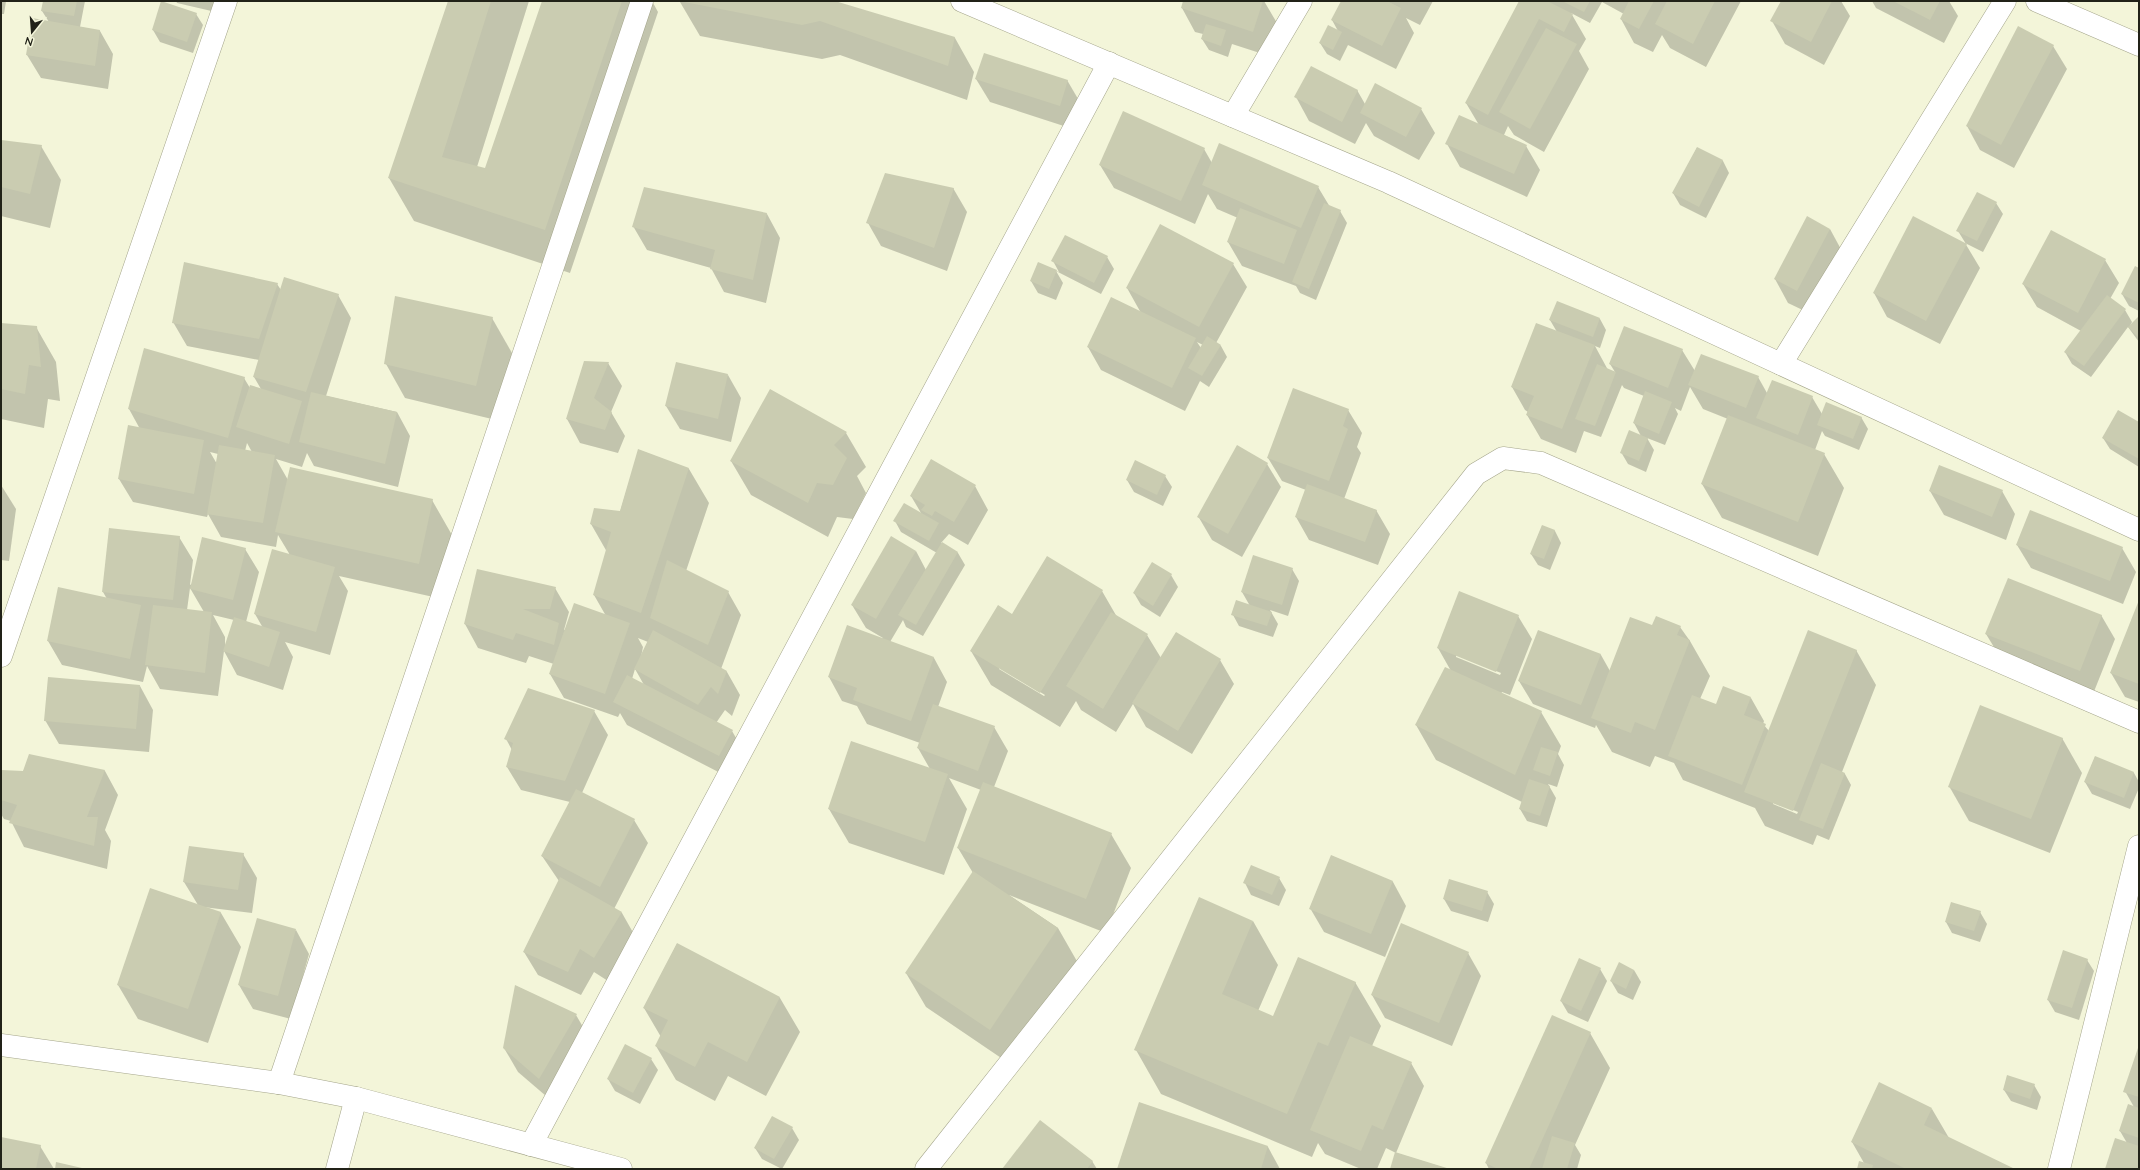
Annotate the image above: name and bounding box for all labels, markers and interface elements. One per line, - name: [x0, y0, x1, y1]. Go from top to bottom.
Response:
- north arrow: [12, 12, 52, 52]
- text: N: [23, 34, 35, 49]

